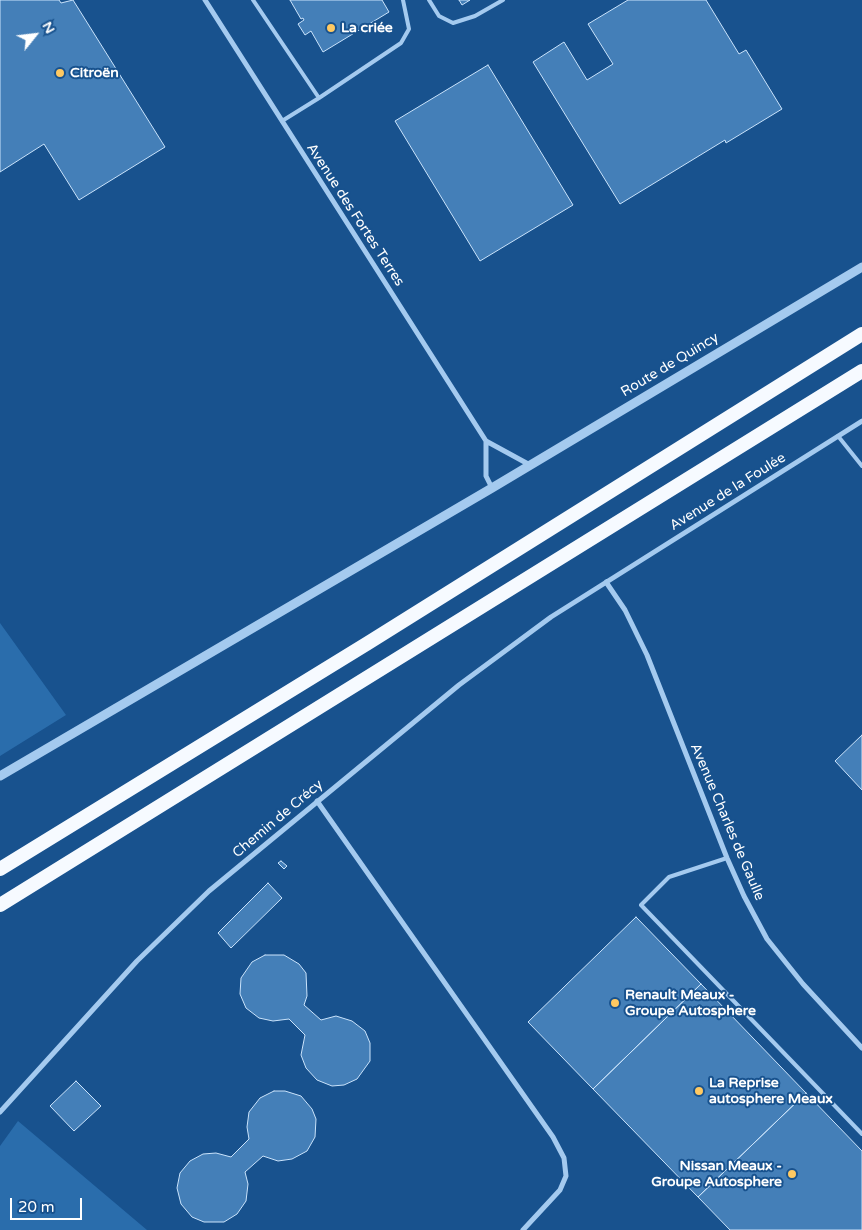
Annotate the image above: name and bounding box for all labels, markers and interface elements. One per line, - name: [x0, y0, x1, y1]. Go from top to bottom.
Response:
- north arrow: [10, 10, 60, 60]
- text: N: [38, 18, 59, 37]
- place label: La criée: [341, 20, 393, 36]
- marker: La criée: [325, 22, 337, 34]
- place label: Citroën: [70, 65, 119, 81]
- marker: Citroën: [54, 67, 66, 79]
- street label: Avenue des Fortes Terres: [302, 140, 408, 290]
- street label: Route de Quincy: [618, 329, 722, 401]
- street label: Avenue de la Foulée: [667, 450, 789, 534]
- street label: Avenue Charles de Gaulle: [686, 741, 768, 903]
- street label: Chemin de Crécy: [229, 776, 327, 862]
- place label: Renault Meaux - Groupe Autosphere: [625, 987, 756, 1020]
- marker: Renault Meaux - Groupe Autosphere: [609, 997, 621, 1009]
- place label: La Reprise autosphere Meaux: [709, 1075, 833, 1108]
- marker: La Reprise autosphere Meaux: [693, 1085, 705, 1097]
- place label: Nissan Meaux - Groupe Autosphere: [651, 1158, 782, 1190]
- marker: Nissan Meaux - Groupe Autosphere: [786, 1168, 798, 1180]
- scale bar: [12, 1188, 85, 1220]
- text: 20 m: [18, 1198, 55, 1216]

